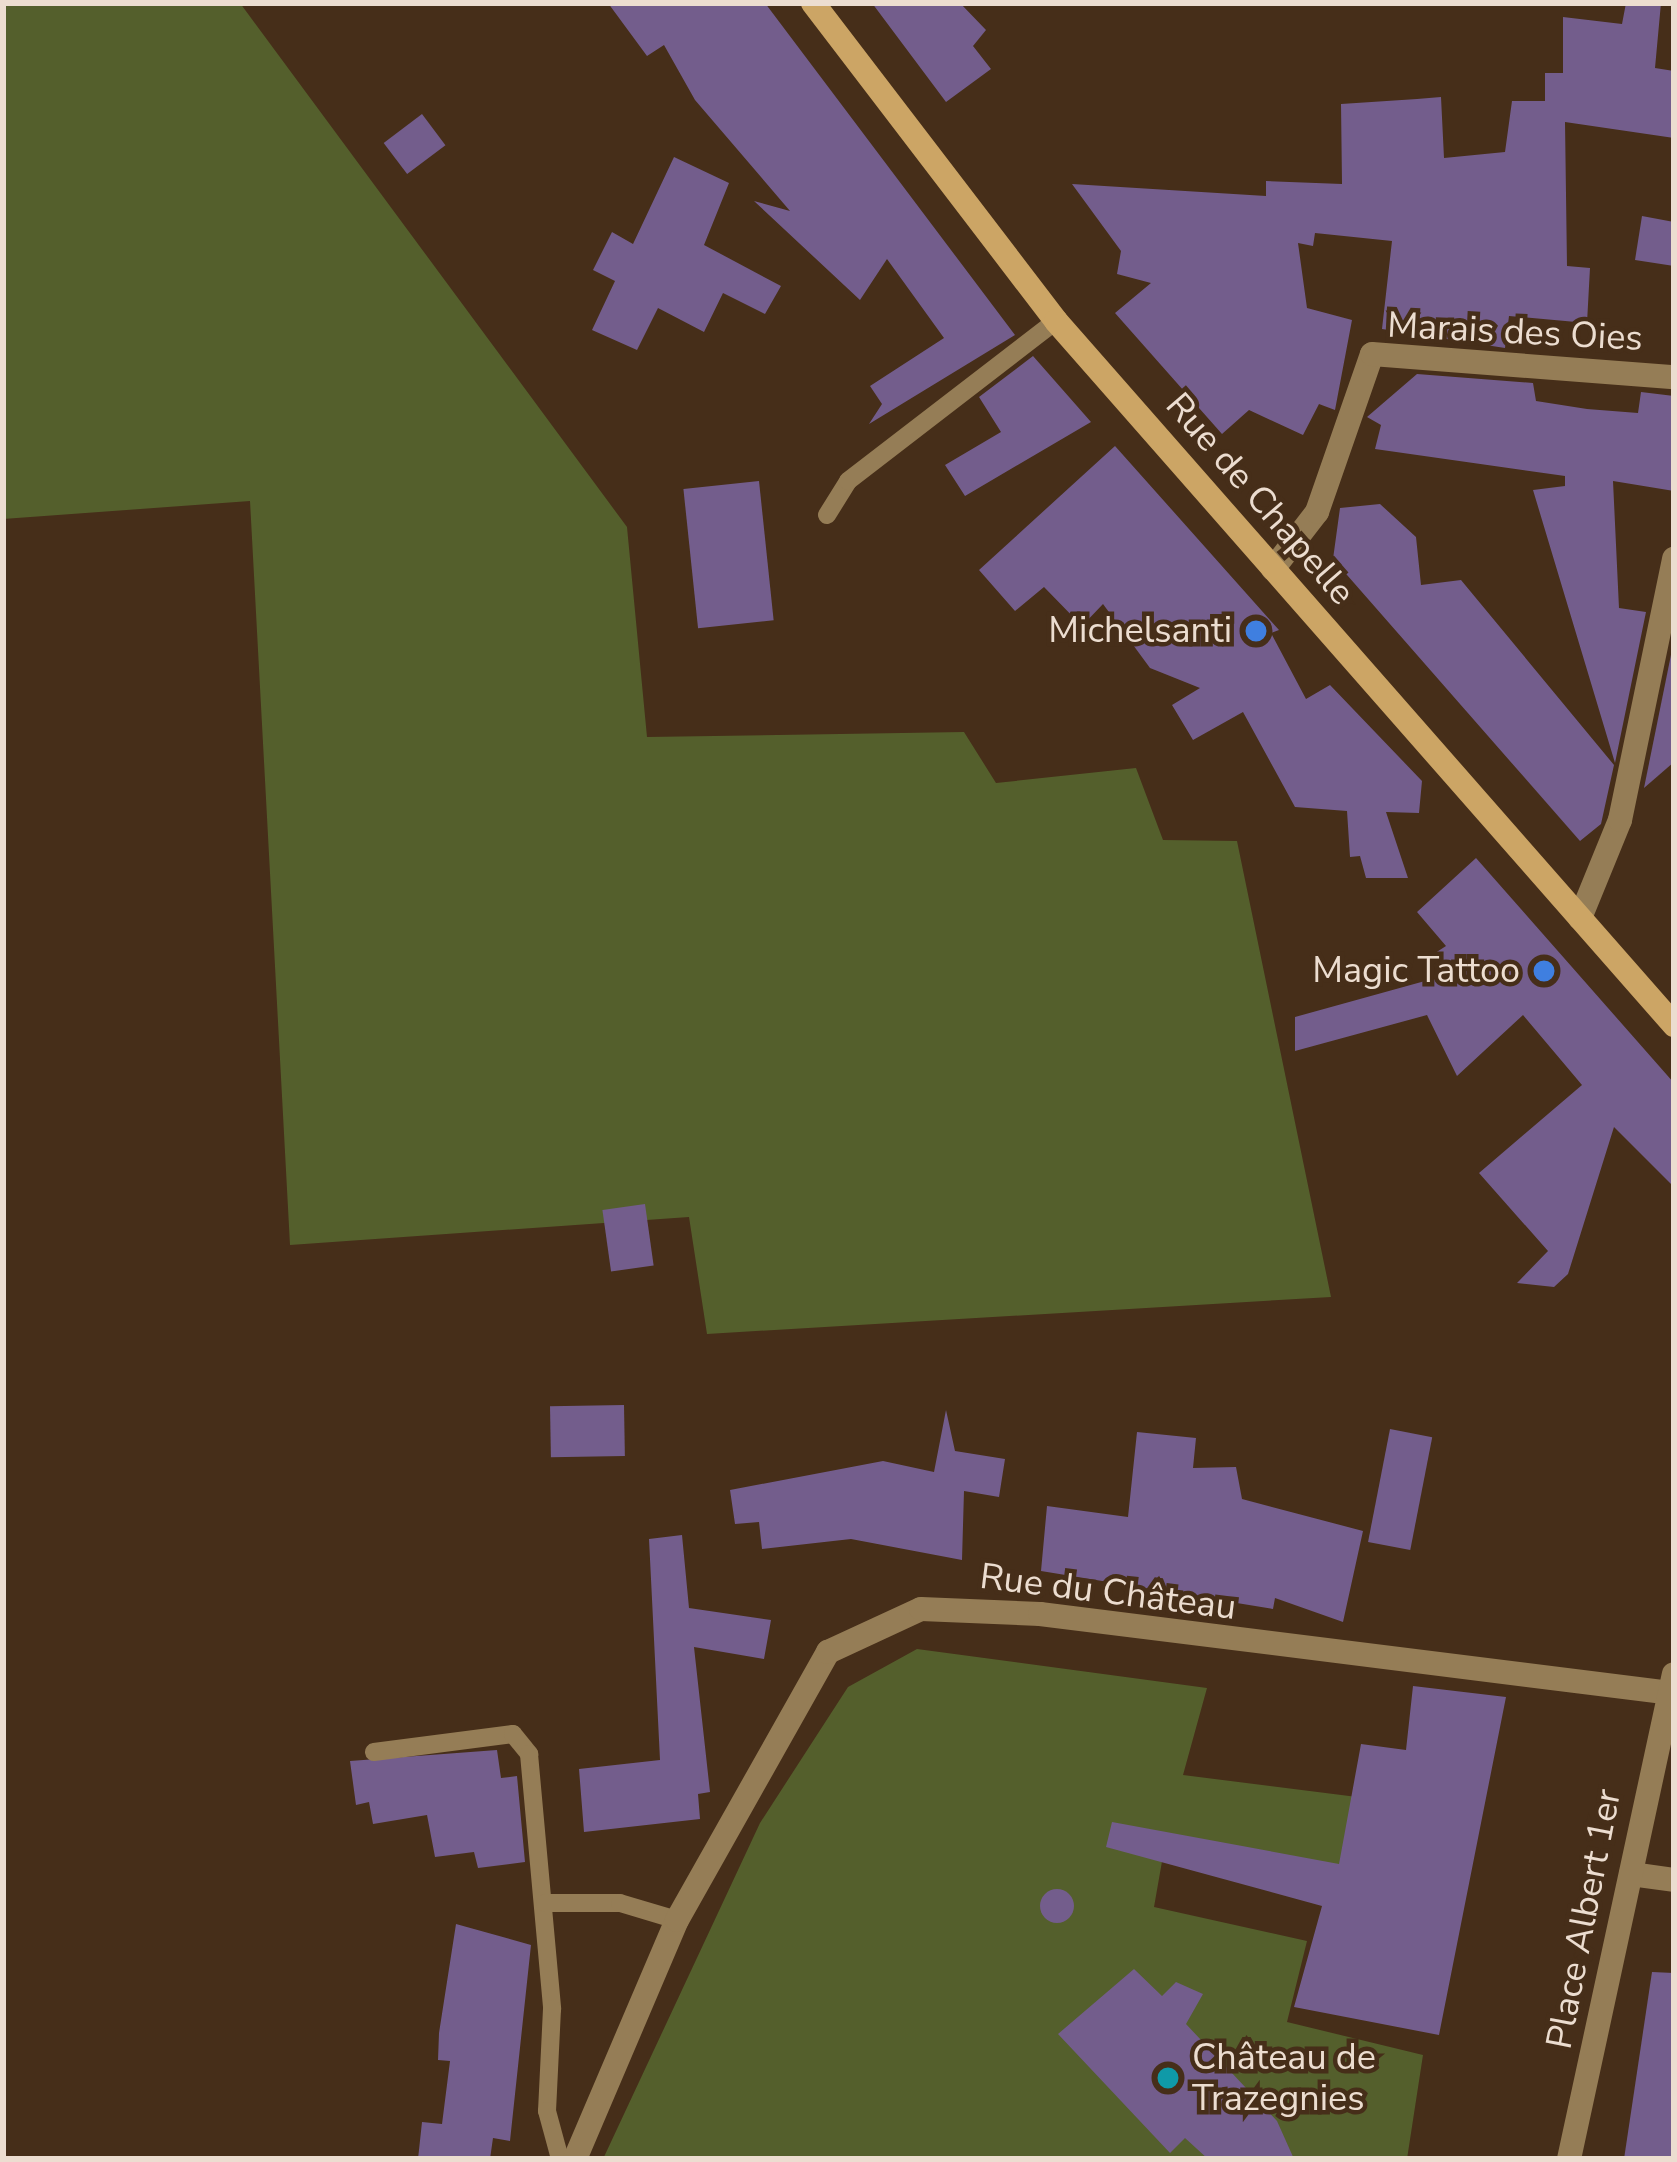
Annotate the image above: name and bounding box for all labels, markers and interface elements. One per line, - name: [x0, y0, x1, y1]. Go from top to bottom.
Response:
- street label: Marais des Oies: [1386, 304, 1644, 360]
- street label: Rue de Chapelle: [1156, 384, 1364, 614]
- place label: Michelsanti: [1048, 609, 1232, 653]
- marker: Michelsanti: [1243, 618, 1269, 644]
- place label: Magic Tattoo: [1312, 949, 1520, 993]
- marker: Magic Tattoo: [1531, 958, 1557, 984]
- street label: Rue du Château: [977, 1555, 1239, 1629]
- street label: Place Albert 1er: [1538, 1785, 1630, 2053]
- place label: Château de Trazegnies: [1192, 2035, 1376, 2120]
- marker: Château de Trazegnies: [1155, 2065, 1181, 2091]

